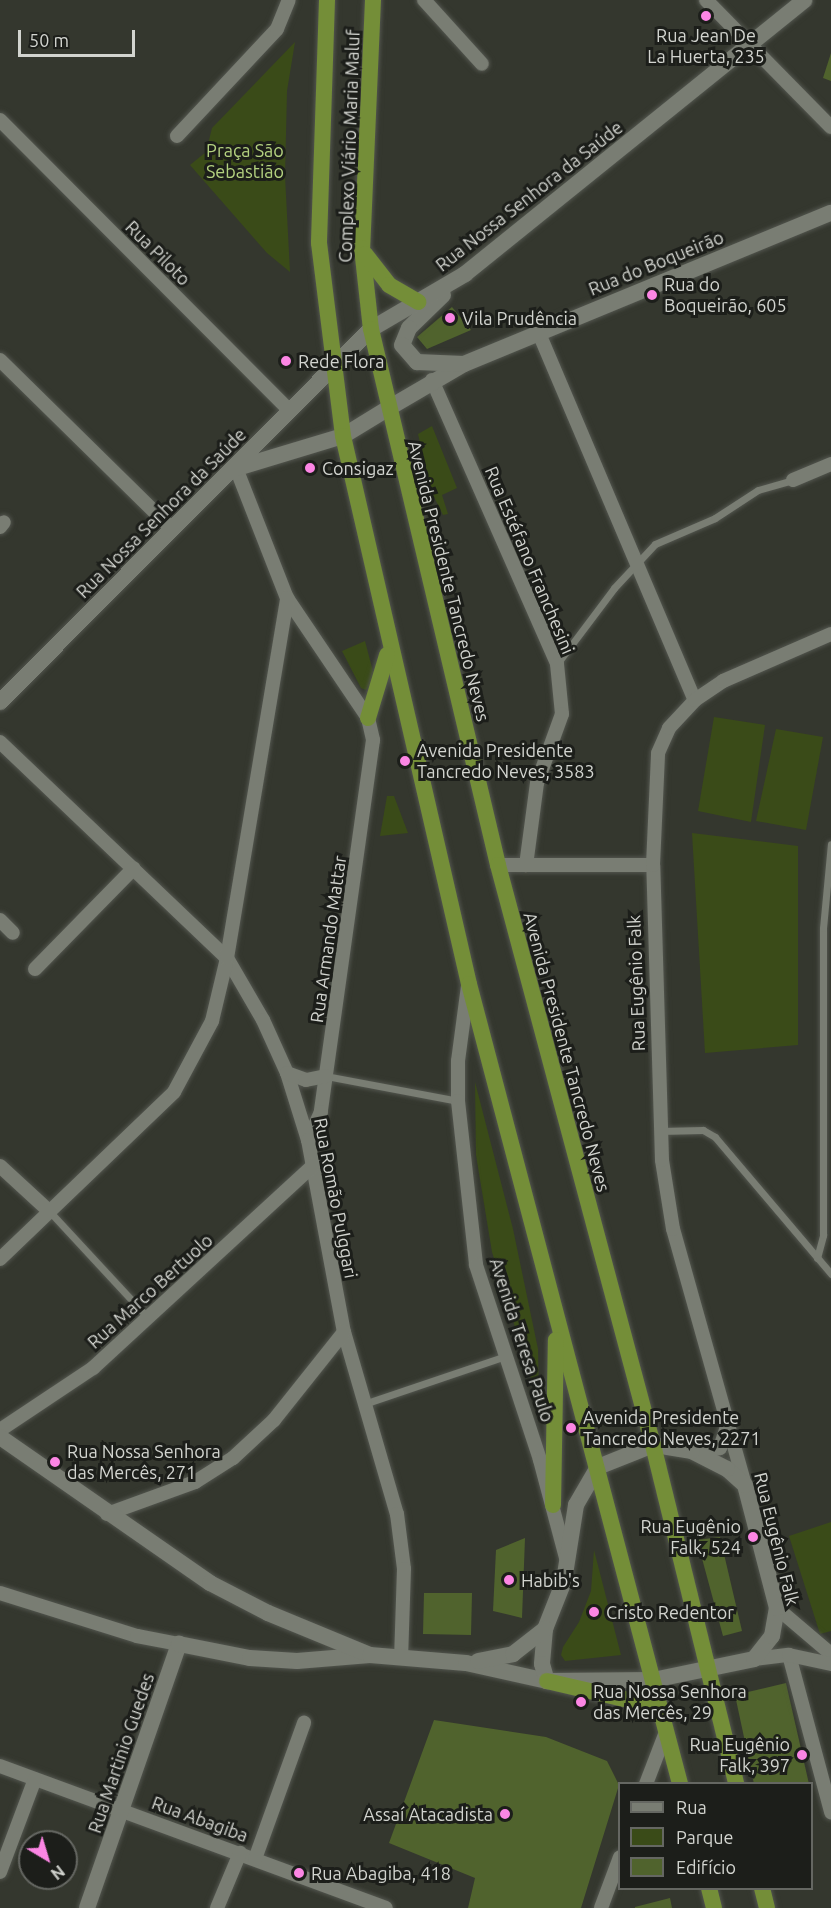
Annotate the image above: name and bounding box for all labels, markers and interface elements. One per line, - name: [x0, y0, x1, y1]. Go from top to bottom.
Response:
- marker: Rua Jean De La Huerta, 235: [699, 9, 713, 23]
- scale bar: [21, 18, 138, 56]
- place label: Rua Jean De La Huerta, 235: [647, 25, 765, 68]
- street label: Complexo Viário Maria Maluf: [334, 29, 364, 263]
- text: 50 m: [29, 30, 69, 50]
- street label: Rua Nossa Senhora da Saúde: [431, 116, 627, 276]
- park label: Praça São Sebastião: [206, 140, 284, 182]
- street label: Rua Piloto: [121, 216, 195, 290]
- street label: Rua do Boqueirão: [585, 226, 727, 300]
- place label: Rua do Boqueirão, 605: [664, 274, 787, 316]
- marker: Rua do Boqueirão, 605: [645, 288, 659, 302]
- place label: Vila Prudência: [462, 307, 577, 329]
- marker: Vila Prudência: [443, 311, 457, 325]
- place label: Rede Flora: [298, 350, 384, 372]
- marker: Rede Flora: [279, 354, 293, 368]
- street label: Rua Nossa Senhora da Saúde: [72, 424, 250, 602]
- street label: Avenida Presidente Tancredo Neves: [404, 438, 494, 724]
- place label: Consigaz: [322, 457, 394, 479]
- marker: Consigaz: [303, 461, 317, 475]
- street label: Rua Estéfano Franchesini: [481, 463, 579, 657]
- place label: Avenida Presidente Tancredo Neves, 3583: [417, 740, 595, 783]
- marker: Avenida Presidente Tancredo Neves, 3583: [398, 754, 412, 768]
- street label: Rua Armando Mattar: [306, 854, 350, 1024]
- street label: Avenida Presidente Tancredo Neves: [519, 910, 615, 1194]
- street label: Rua Eugênio Falk: [623, 914, 649, 1052]
- street label: Rua Romão Pulggari: [310, 1116, 362, 1280]
- street label: Rua Marco Bertuolo: [83, 1229, 217, 1353]
- street label: Avenida Teresa Paulo: [485, 1255, 559, 1425]
- place label: Avenida Presidente Tancredo Neves, 2271: [583, 1407, 761, 1450]
- marker: Avenida Presidente Tancredo Neves, 2271: [564, 1421, 578, 1435]
- place label: Rua Nossa Senhora das Mercês, 271: [67, 1441, 221, 1484]
- marker: Rua Nossa Senhora das Mercês, 271: [48, 1455, 62, 1469]
- street label: Rua Eugênio Falk: [750, 1470, 804, 1608]
- place label: Rua Eugênio Falk, 524: [640, 1516, 741, 1558]
- marker: Rua Eugênio Falk, 524: [746, 1530, 760, 1544]
- place label: Habib's: [521, 1569, 580, 1591]
- marker: Habib's: [502, 1573, 516, 1587]
- place label: Cristo Redentor: [606, 1601, 734, 1623]
- marker: Cristo Redentor: [587, 1605, 601, 1619]
- street label: Rua Martinio Guedes: [83, 1670, 159, 1836]
- place label: Rua Nossa Senhora das Mercês, 29: [593, 1681, 747, 1724]
- marker: Rua Nossa Senhora das Mercês, 29: [574, 1695, 588, 1709]
- place label: Rua Eugênio Falk, 397: [689, 1734, 790, 1776]
- marker: Rua Eugênio Falk, 397: [795, 1748, 809, 1762]
- legend: [618, 1782, 813, 1890]
- street label: Rua Abagiba: [149, 1792, 251, 1846]
- text: Rua: [676, 1797, 707, 1817]
- place label: Assaí Atacadista: [363, 1803, 493, 1825]
- marker: Assaí Atacadista: [498, 1807, 512, 1821]
- text: Parque: [676, 1827, 733, 1847]
- north arrow: [18, 1830, 78, 1890]
- text: Edifício: [676, 1857, 736, 1877]
- text: N: [48, 1862, 68, 1883]
- place label: Rua Abagiba, 418: [311, 1862, 451, 1884]
- marker: Rua Abagiba, 418: [292, 1866, 306, 1880]

